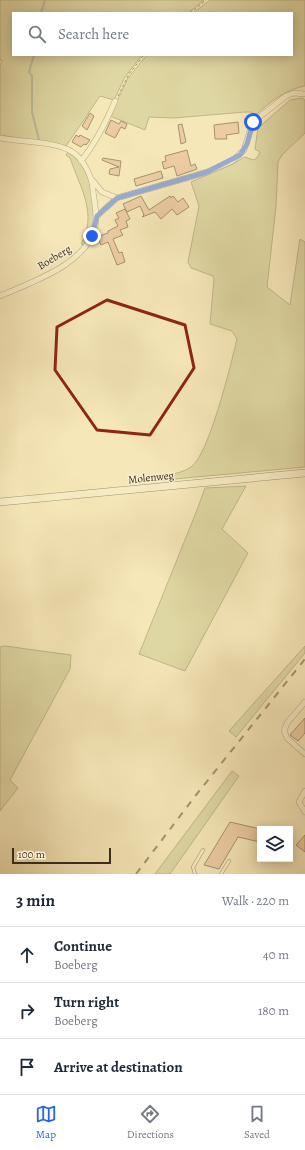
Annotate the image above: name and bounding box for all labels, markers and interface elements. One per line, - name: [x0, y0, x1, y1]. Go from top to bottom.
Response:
- search box: [12, 12, 293, 56]
- icon: search: [26, 23, 48, 45]
- text: Search here: [58, 24, 129, 44]
- route start: [244, 113, 262, 131]
- route end: [83, 227, 101, 245]
- street label: Boeberg: [34, 241, 74, 273]
- street label: Molenweg: [127, 468, 175, 487]
- map controls: [257, 826, 293, 862]
- button: layers: [257, 826, 293, 862]
- scale bar: [12, 846, 111, 865]
- text: 100 m: [18, 847, 45, 862]
- text: 3 min: [16, 889, 55, 912]
- text: Walk · 220 m: [222, 892, 289, 909]
- text: Continue: [54, 936, 112, 956]
- icon: ahead: [16, 944, 38, 966]
- text: 40 m: [263, 946, 289, 963]
- text: Boeberg: [54, 956, 98, 973]
- text: Turn right: [54, 992, 119, 1012]
- icon: right: [16, 1000, 38, 1022]
- text: 180 m: [258, 1002, 289, 1019]
- text: Boeberg: [54, 1012, 98, 1029]
- icon: arrive: [16, 1056, 38, 1078]
- text: Arrive at destination: [54, 1057, 183, 1077]
- tab: Map: [35, 1103, 57, 1142]
- tab: Directions: [127, 1103, 174, 1142]
- tab: Saved: [244, 1103, 270, 1142]

